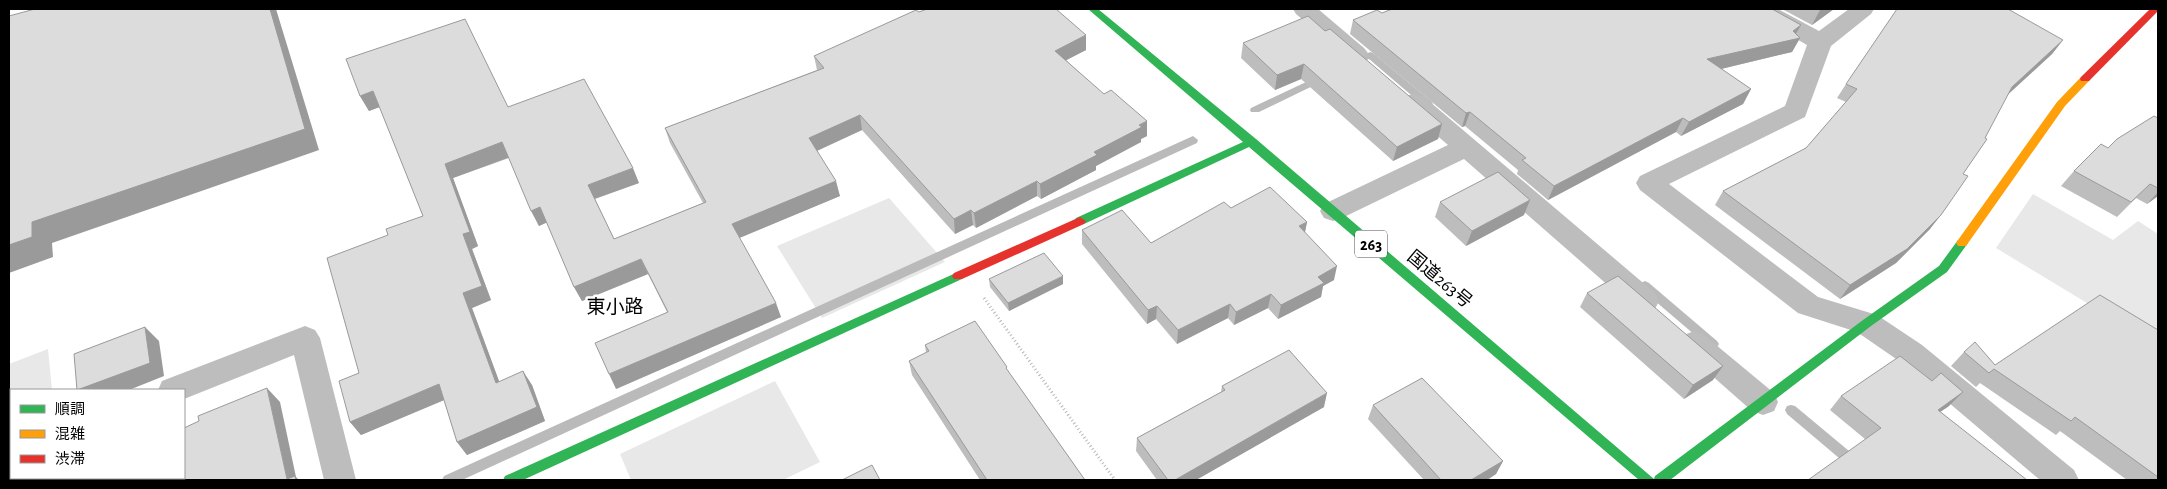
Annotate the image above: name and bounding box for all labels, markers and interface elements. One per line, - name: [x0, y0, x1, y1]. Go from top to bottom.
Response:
- road number: 263: [1355, 230, 1387, 258]
- street label: 国道263号: [1404, 246, 1476, 312]
- district label: 東小路: [586, 297, 644, 317]
- legend: [10, 389, 185, 479]
- text: 順調: [55, 402, 85, 417]
- text: 混雑: [55, 426, 85, 442]
- text: 渋滞: [55, 451, 85, 467]

